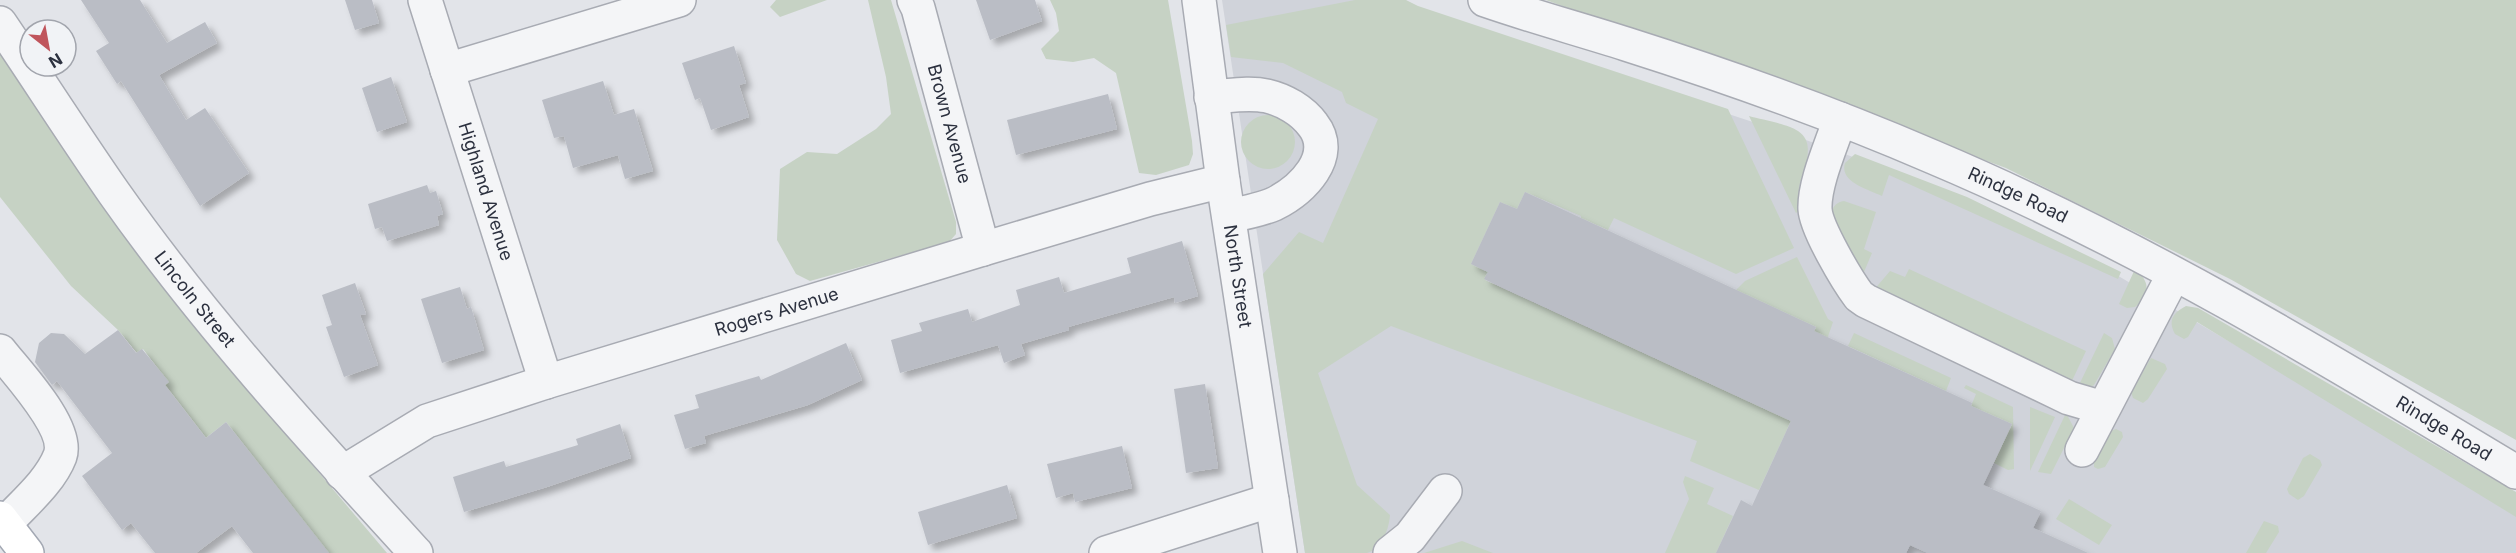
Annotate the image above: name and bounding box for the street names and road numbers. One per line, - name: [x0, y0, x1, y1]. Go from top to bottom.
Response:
- street label: Brown Avenue: [924, 62, 976, 186]
- street label: Highland Avenue: [454, 120, 518, 263]
- street label: Rindge Road: [1965, 162, 2071, 227]
- street label: North Street: [1220, 223, 1256, 329]
- street label: Lincoln Street: [150, 247, 240, 351]
- street label: Rogers Avenue: [712, 283, 841, 340]
- street label: Rindge Road: [2393, 391, 2496, 465]

